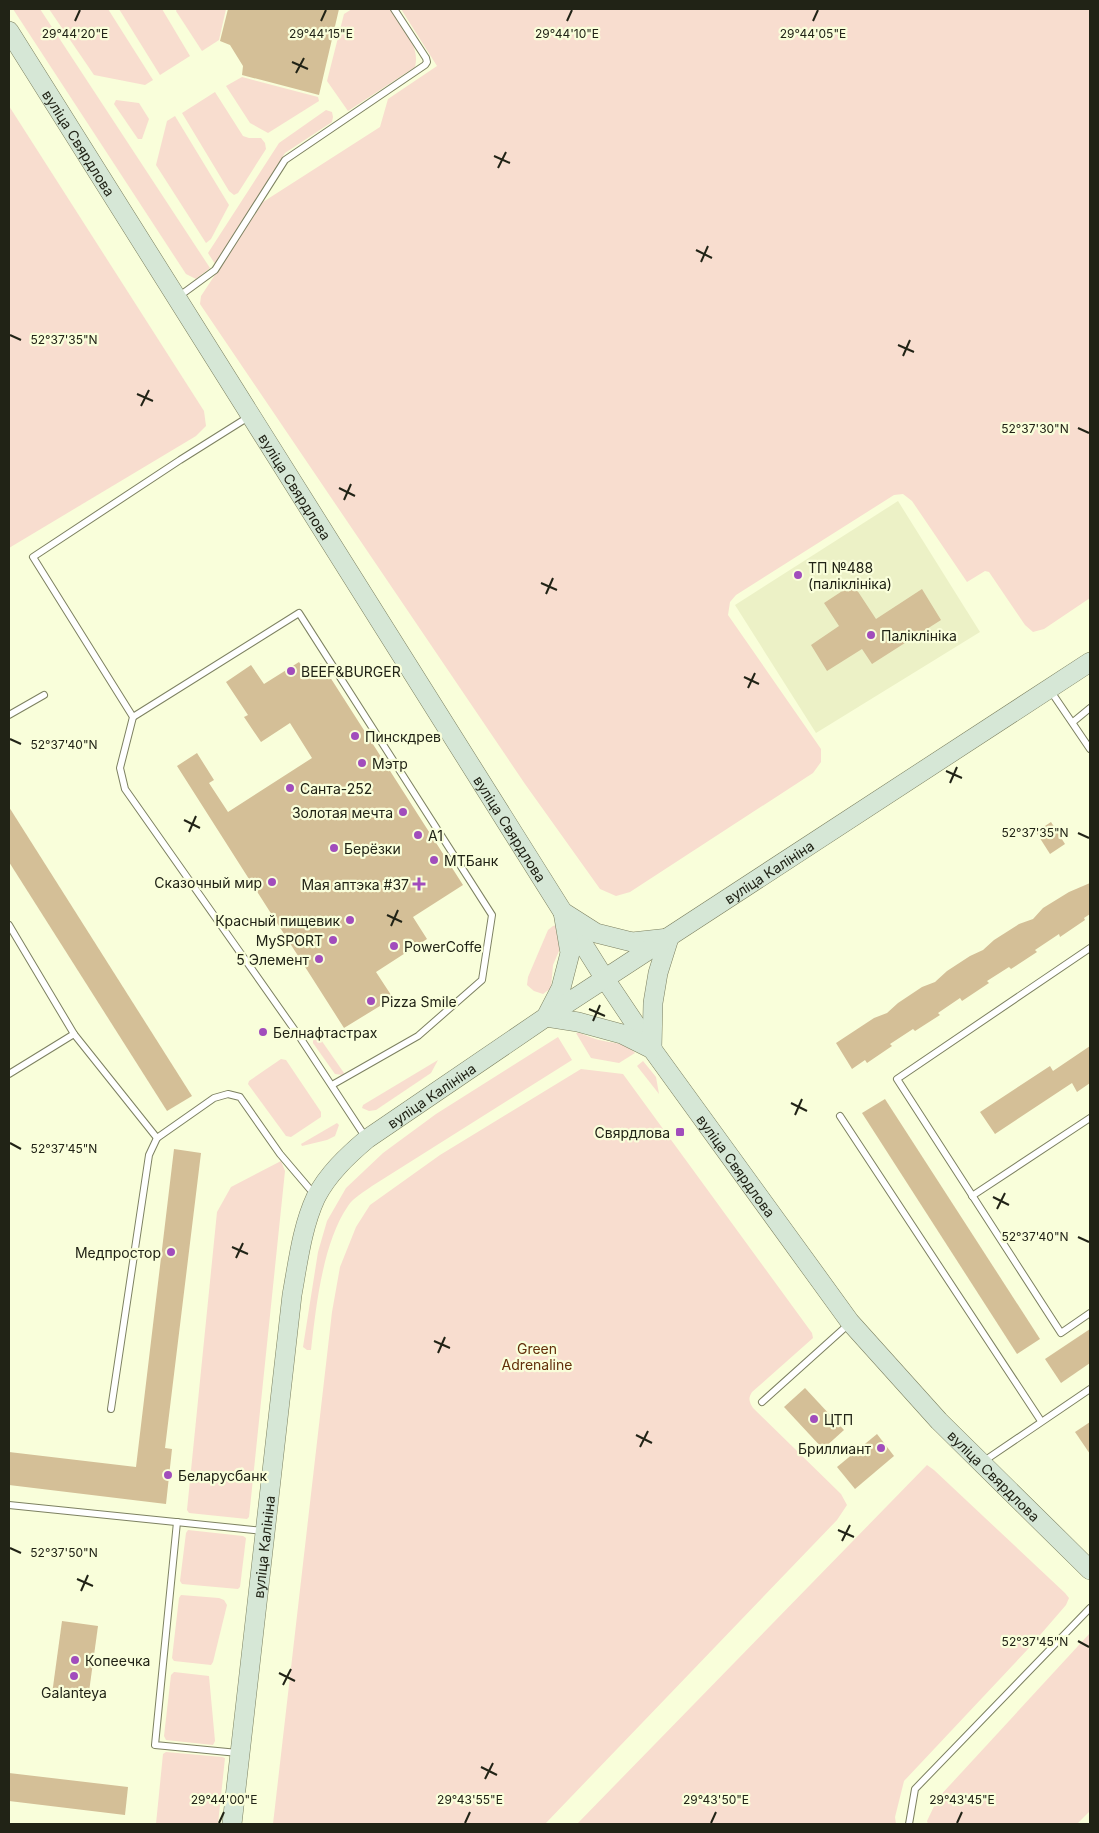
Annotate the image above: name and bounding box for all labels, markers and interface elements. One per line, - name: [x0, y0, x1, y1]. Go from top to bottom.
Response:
- text: 29°44'20"E: [42, 26, 108, 41]
- text: 29°44'15"E: [289, 26, 353, 41]
- text: 29°44'10"E: [535, 26, 599, 41]
- text: 29°44'05"E: [780, 26, 846, 41]
- street label: вуліца Свярдлова: [39, 86, 119, 199]
- text: 52°37'35"N: [30, 332, 98, 347]
- text: 52°37'30"N: [1001, 421, 1069, 436]
- street label: вуліца Свярдлова: [256, 430, 335, 543]
- place label: ТП №488 (паліклініка): [808, 559, 892, 592]
- marker: ТП №488 (паліклініка): [792, 569, 804, 581]
- place label: Паліклініка: [881, 627, 957, 644]
- marker: Паліклініка: [865, 629, 877, 641]
- place label: BEEF&BURGER: [301, 663, 401, 680]
- marker: BEEF&BURGER: [285, 665, 297, 677]
- place label: Пинскдрев: [365, 728, 441, 745]
- marker: Пинскдрев: [349, 730, 361, 742]
- text: 52°37'40"N: [30, 737, 98, 752]
- place label: Мэтр: [372, 755, 408, 772]
- marker: Мэтр: [356, 757, 368, 769]
- street label: вуліца Свярдлова: [471, 772, 550, 885]
- place label: Санта-252: [300, 780, 372, 797]
- marker: Санта-252: [284, 782, 296, 794]
- place label: Золотая мечта: [292, 804, 393, 821]
- marker: Золотая мечта: [397, 806, 409, 818]
- text: 52°37'35"N: [1001, 825, 1069, 840]
- place label: A1: [428, 827, 443, 844]
- marker: A1: [412, 829, 424, 841]
- street label: вуліца Калініна: [721, 836, 817, 907]
- place label: Берёзки: [344, 840, 401, 857]
- marker: Берёзки: [328, 842, 340, 854]
- place label: МТБанк: [444, 852, 499, 869]
- marker: МТБанк: [428, 854, 440, 866]
- place label: Сказочный мир: [154, 874, 262, 891]
- marker: Сказочный мир: [266, 876, 278, 888]
- place label: Мая аптэка #37: [301, 876, 409, 893]
- marker: Мая аптэка #37: [413, 878, 425, 890]
- place label: Красный пищевик: [215, 912, 340, 929]
- marker: Красный пищевик: [344, 914, 356, 926]
- place label: MySPORT: [256, 932, 323, 949]
- marker: MySPORT: [327, 934, 339, 946]
- place label: PowerCoffe: [404, 938, 482, 955]
- marker: PowerCoffe: [388, 940, 400, 952]
- place label: 5 Элемент: [236, 951, 309, 968]
- marker: 5 Элемент: [313, 953, 325, 965]
- place label: Pizza Smile: [381, 993, 457, 1010]
- marker: Pizza Smile: [365, 995, 377, 1007]
- place label: Белнафтастрах: [273, 1024, 378, 1041]
- marker: Белнафтастрах: [257, 1026, 269, 1038]
- street label: вуліца Калініна: [384, 1059, 479, 1131]
- street label: вуліца Свярдлова: [694, 1111, 779, 1220]
- place label: Свярдлова: [595, 1124, 670, 1141]
- marker: Свярдлова: [674, 1126, 686, 1138]
- text: 52°37'45"N: [31, 1141, 97, 1156]
- text: 52°37'40"N: [1001, 1229, 1069, 1244]
- place label: Медпростор: [75, 1244, 161, 1261]
- marker: Медпростор: [165, 1246, 177, 1258]
- park label: Green Adrenaline: [502, 1340, 572, 1373]
- place label: ЦТП: [824, 1411, 853, 1428]
- marker: ЦТП: [808, 1413, 820, 1425]
- street label: вуліца Свярдлова: [945, 1426, 1044, 1524]
- place label: Бриллиант: [798, 1440, 871, 1457]
- marker: Бриллиант: [875, 1442, 887, 1454]
- place label: Беларусбанк: [178, 1467, 267, 1484]
- marker: Беларусбанк: [162, 1469, 174, 1481]
- street label: вуліца Калініна: [249, 1494, 278, 1599]
- text: 52°37'50"N: [30, 1545, 98, 1560]
- text: 52°37'45"N: [1002, 1634, 1068, 1649]
- place label: Копеечка: [85, 1652, 150, 1669]
- marker: Копеечка: [69, 1654, 81, 1666]
- marker: Galanteya: [68, 1670, 80, 1682]
- place label: Galanteya: [41, 1684, 107, 1701]
- text: 29°44'00"E: [191, 1792, 257, 1807]
- text: 29°43'55"E: [437, 1792, 503, 1807]
- text: 29°43'50"E: [683, 1792, 749, 1807]
- text: 29°43'45"E: [929, 1792, 995, 1807]

